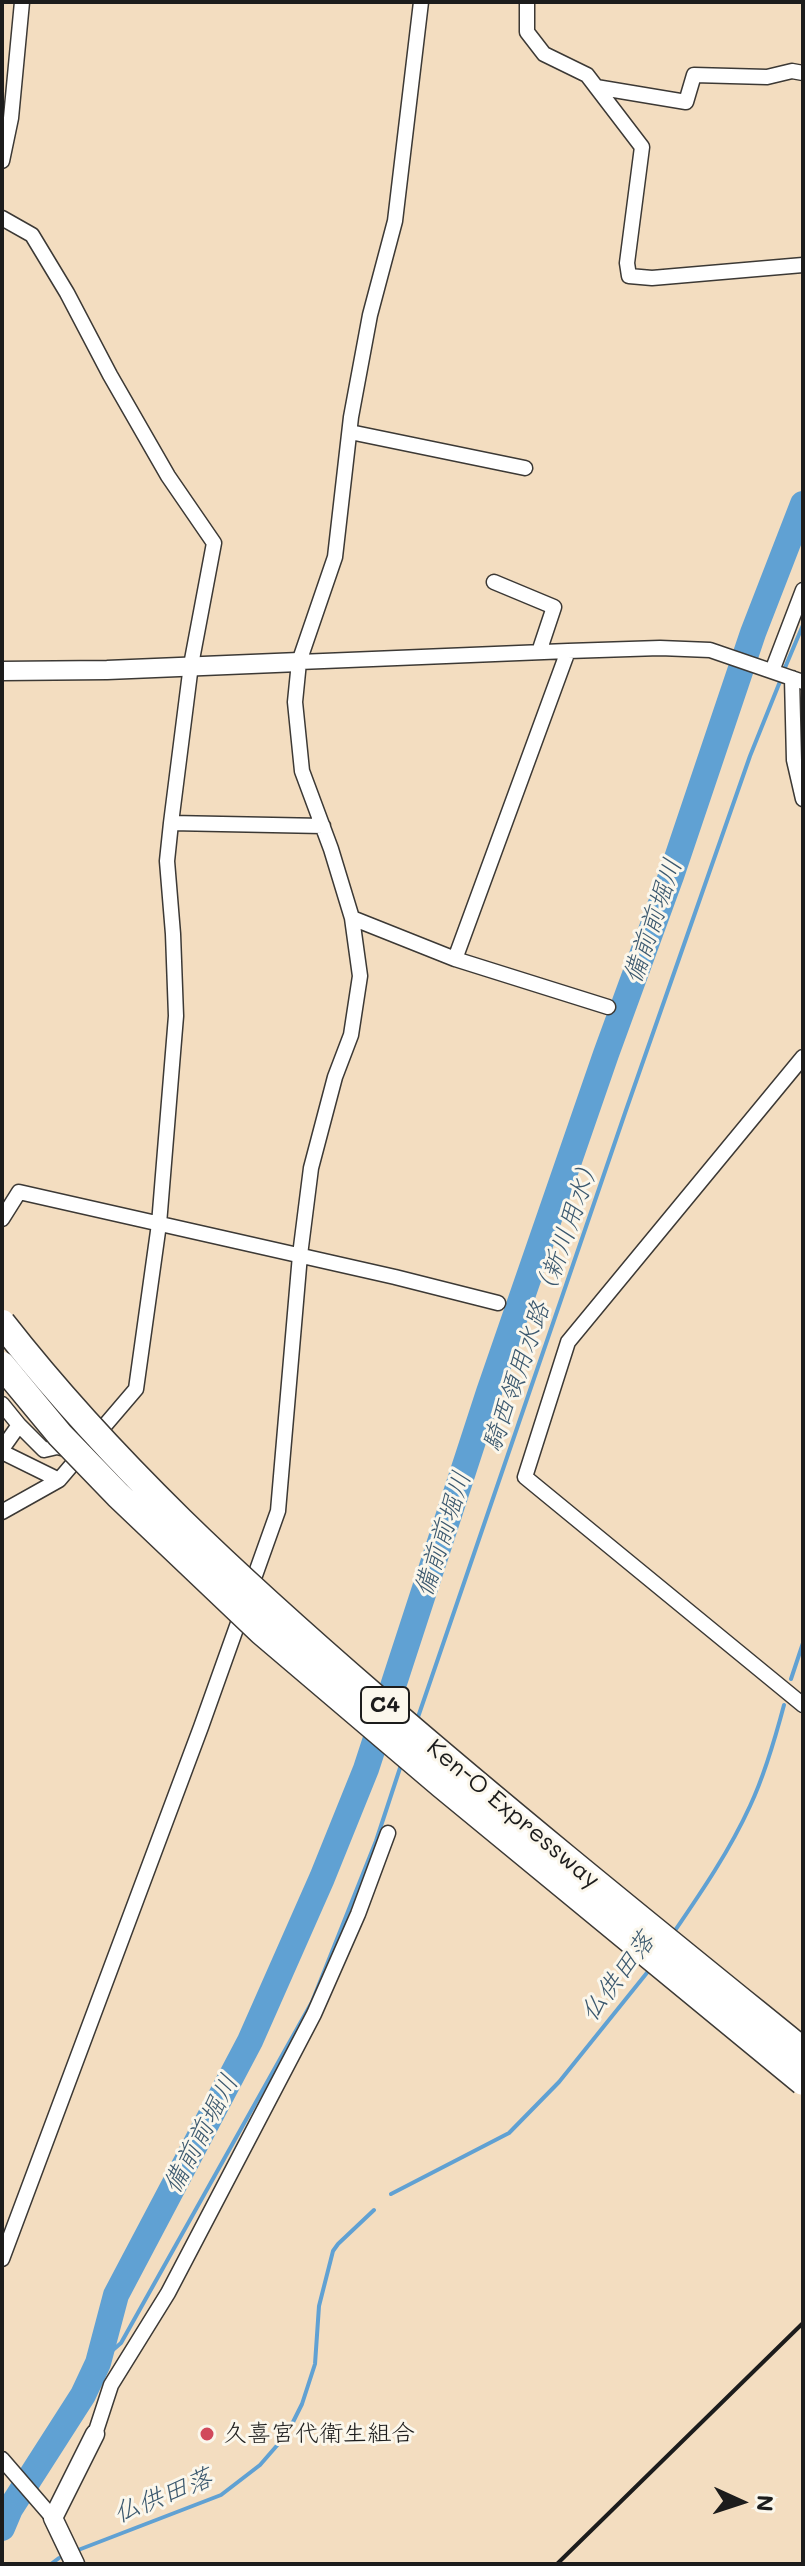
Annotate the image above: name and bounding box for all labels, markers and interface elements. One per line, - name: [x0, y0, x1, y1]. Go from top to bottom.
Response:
- water label: 備前前堀川: [617, 854, 689, 988]
- water label: 騎西領用水路（新川用水）: [476, 1150, 608, 1456]
- water label: 備前前堀川: [408, 1467, 478, 1601]
- road number: C4: [361, 1687, 409, 1723]
- street label: Ken-O Expressway: [421, 1733, 605, 1895]
- water label: 仏供田落: [574, 1926, 662, 2028]
- water label: 備前前堀川: [157, 2069, 245, 2199]
- place label: 久喜宮代衛生組合: [223, 2420, 415, 2448]
- marker: 久喜宮代衛生組合: [198, 2425, 216, 2443]
- water label: 仏供田落: [109, 2462, 217, 2530]
- north arrow: [701, 2462, 781, 2542]
- text: N: [751, 2494, 780, 2512]

